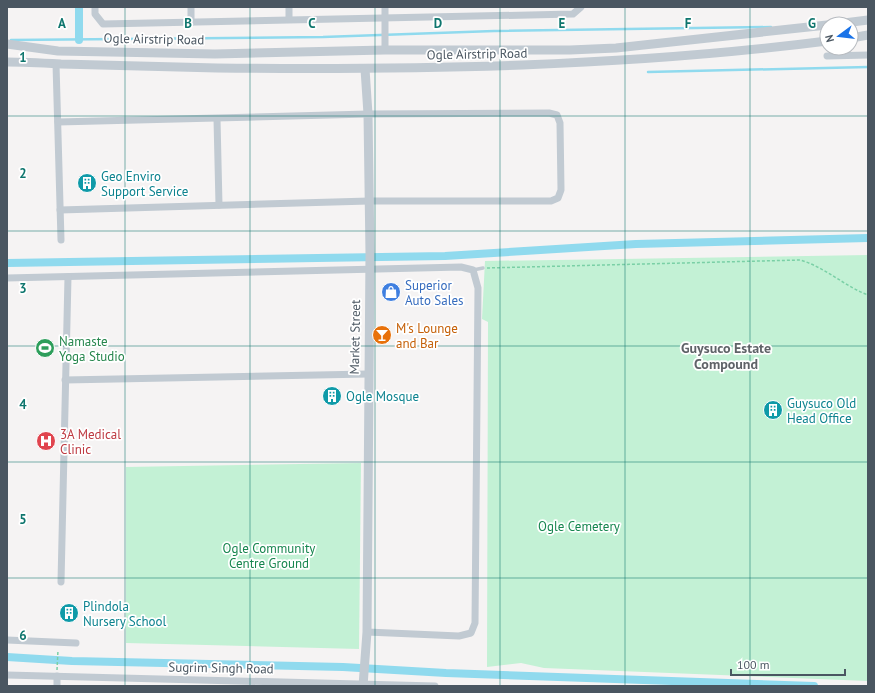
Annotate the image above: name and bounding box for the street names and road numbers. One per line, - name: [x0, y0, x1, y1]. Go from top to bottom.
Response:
- street label: Ogle Airstrip Road: [104, 30, 204, 48]
- street label: Ogle Airstrip Road: [427, 45, 527, 63]
- street label: Market Street: [346, 299, 364, 375]
- street label: Sugrim Singh Road: [168, 659, 274, 677]

